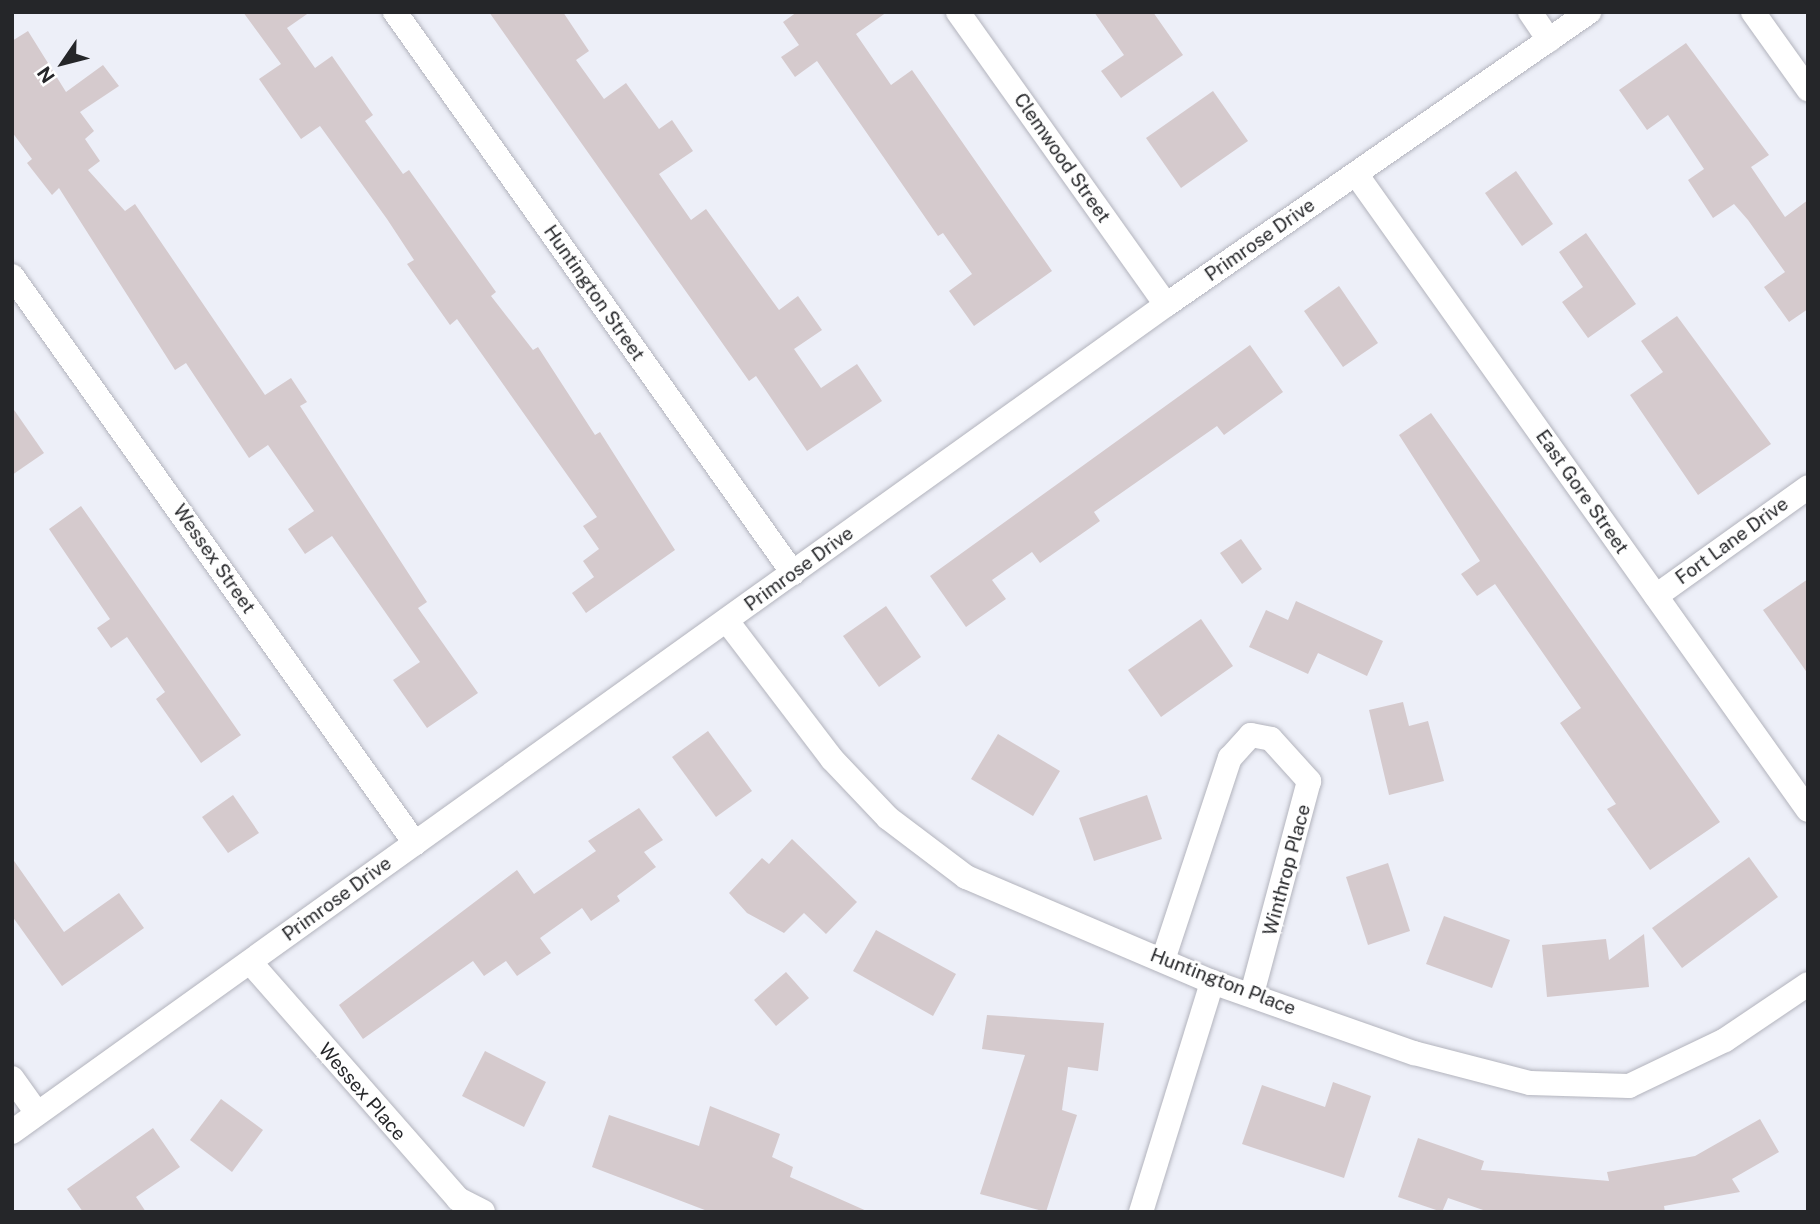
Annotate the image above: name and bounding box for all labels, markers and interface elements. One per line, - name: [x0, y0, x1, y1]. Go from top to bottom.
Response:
- north arrow: [28, 28, 98, 98]
- text: N: [33, 63, 59, 87]
- street label: Clemwood Street: [1009, 89, 1115, 227]
- street label: Primrose Drive: [1201, 194, 1319, 286]
- street label: Huntington Street: [539, 221, 649, 365]
- street label: East Gore Street: [1531, 426, 1633, 558]
- street label: Fort Lane Drive: [1671, 492, 1793, 590]
- street label: Wessex Street: [168, 500, 260, 618]
- street label: Primrose Drive: [740, 522, 858, 616]
- street label: Winthrop Place: [1259, 802, 1315, 938]
- street label: Primrose Drive: [278, 852, 396, 946]
- street label: Huntington Place: [1147, 944, 1299, 1020]
- street label: Wessex Place: [313, 1039, 411, 1145]

